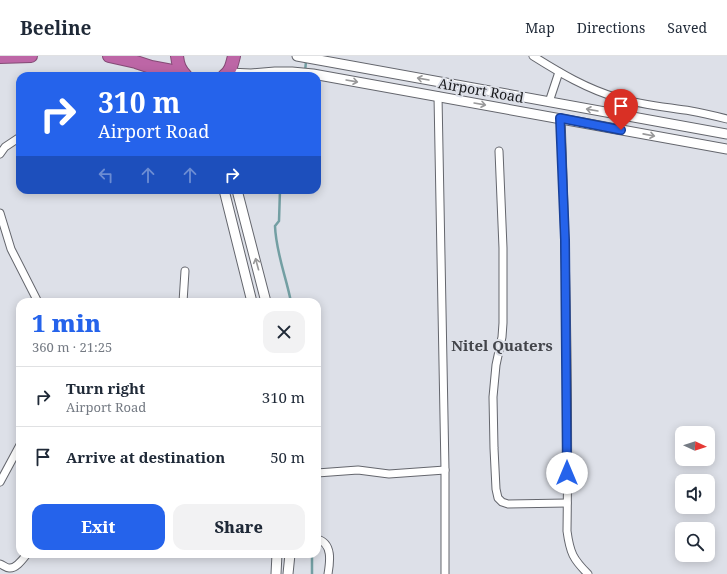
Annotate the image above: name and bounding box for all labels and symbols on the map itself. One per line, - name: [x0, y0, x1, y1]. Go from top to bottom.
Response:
- street label: Airport Road: [437, 73, 526, 107]
- one-way arrow: [417, 75, 430, 83]
- one-way arrow: [345, 77, 358, 85]
- pin: [604, 89, 638, 130]
- one-way arrow: [473, 100, 486, 108]
- one-way arrow: [586, 105, 599, 113]
- one-way arrow: [642, 131, 655, 139]
- one-way arrow: [252, 258, 260, 271]
- district label: Nitel Quaters: [451, 335, 553, 355]
- north arrow: [675, 426, 715, 466]
- position arrow: [546, 452, 588, 494]

